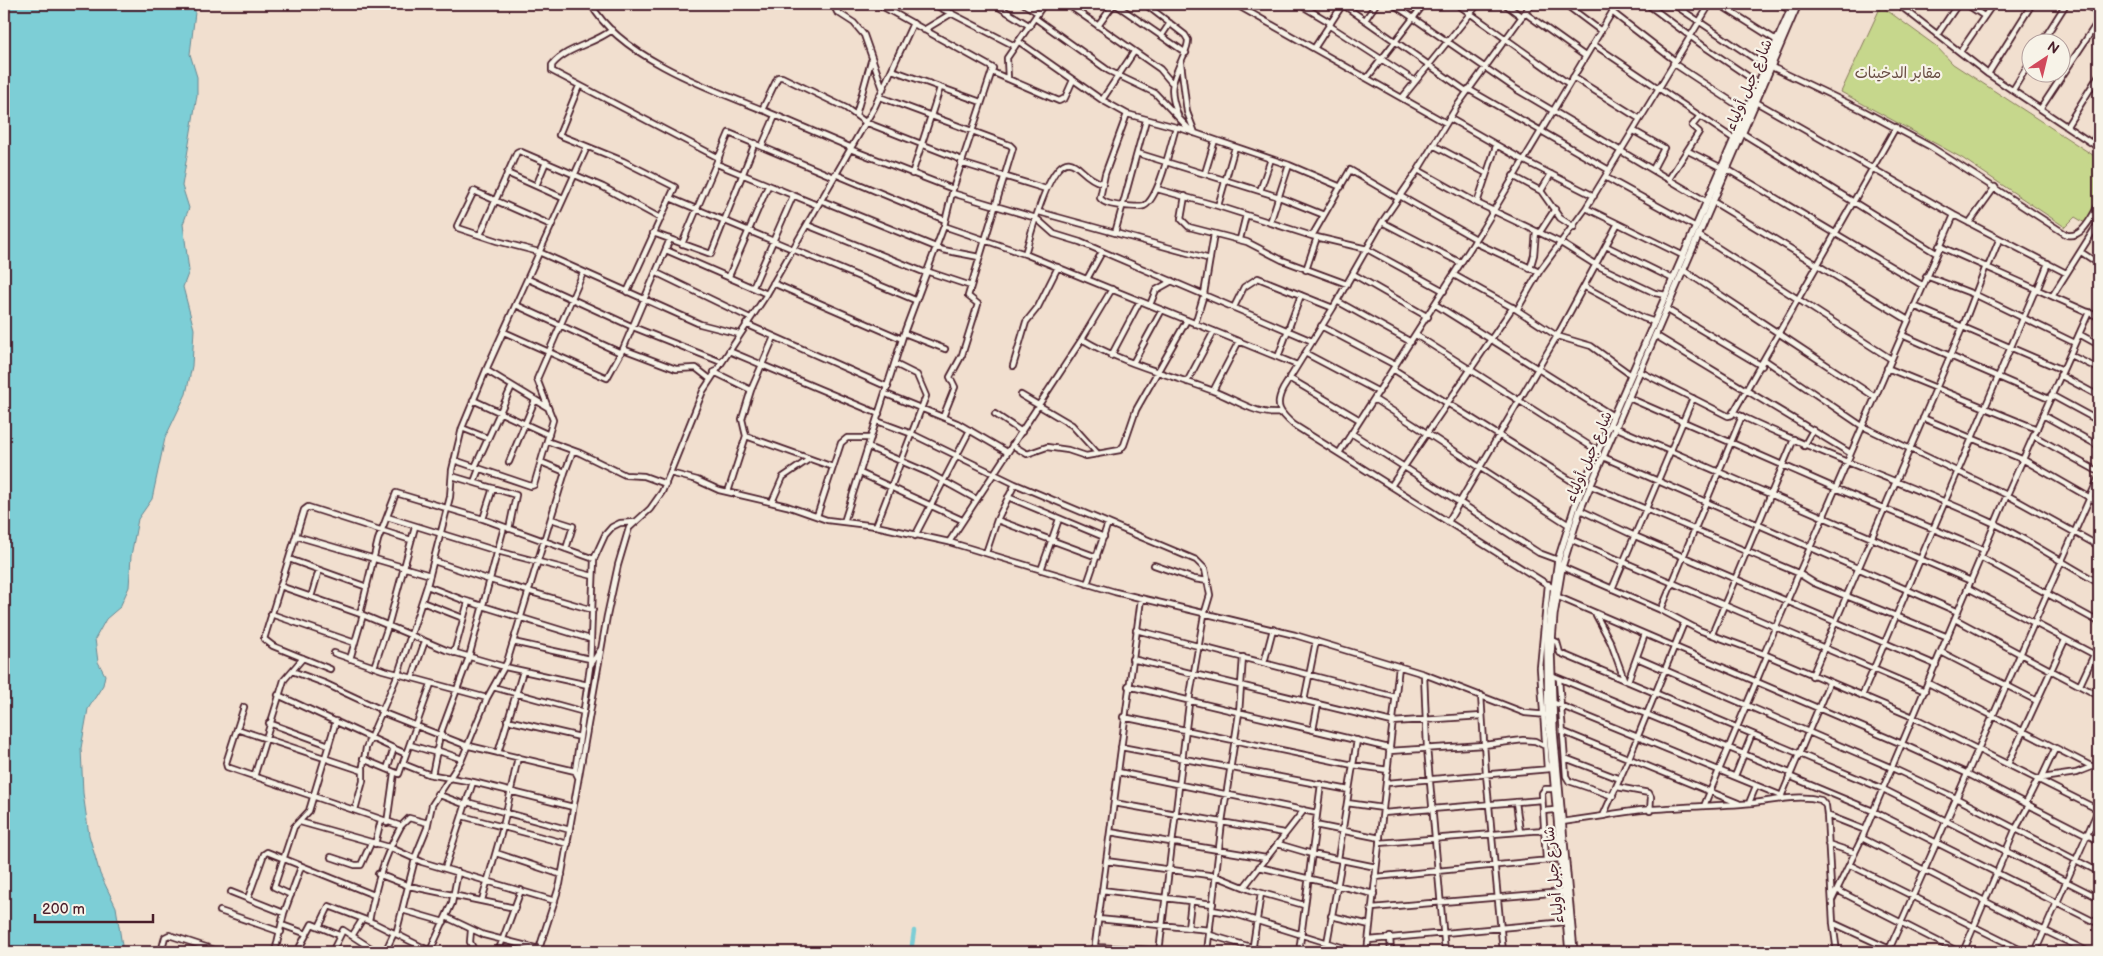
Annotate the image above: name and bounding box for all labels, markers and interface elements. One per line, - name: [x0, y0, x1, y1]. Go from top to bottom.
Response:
- north arrow: [2020, 32, 2070, 82]
- street label: شارع جبل أولياء: [1721, 36, 1777, 134]
- text: N: [2044, 38, 2062, 58]
- park label: مقابر الدخينات: [1855, 64, 1941, 83]
- street label: شارع جبل أولياء: [1561, 408, 1617, 506]
- street label: شارع جبل أولياء: [1539, 825, 1569, 925]
- scale bar: [35, 891, 152, 923]
- text: 200 m: [42, 900, 85, 919]

